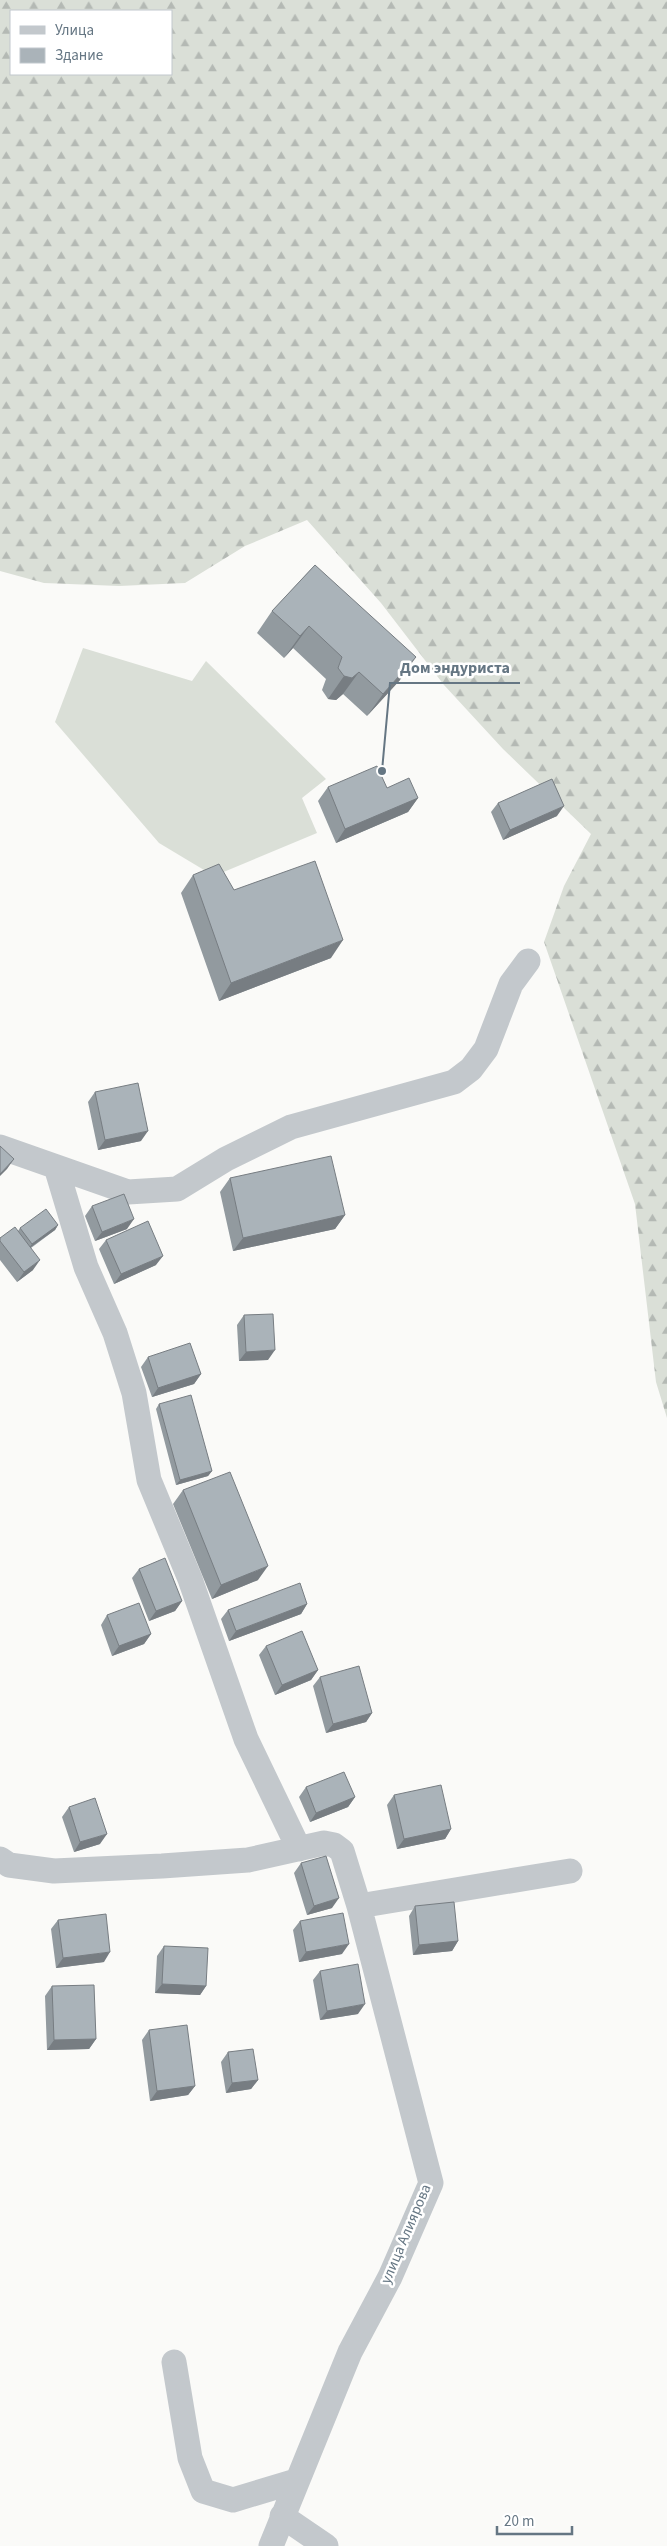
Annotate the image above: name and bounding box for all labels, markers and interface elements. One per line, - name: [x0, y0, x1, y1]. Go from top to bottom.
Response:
- legend: [10, 10, 172, 75]
- text: Улица: [55, 20, 94, 41]
- text: Здание: [55, 45, 103, 66]
- callout: Дом эндуриста: [390, 652, 520, 683]
- text: Дом эндуриста: [400, 657, 510, 679]
- street label: улица Алиярова: [376, 2181, 436, 2287]
- scale bar: [497, 2504, 572, 2536]
- text: 20 m: [504, 2511, 534, 2532]

